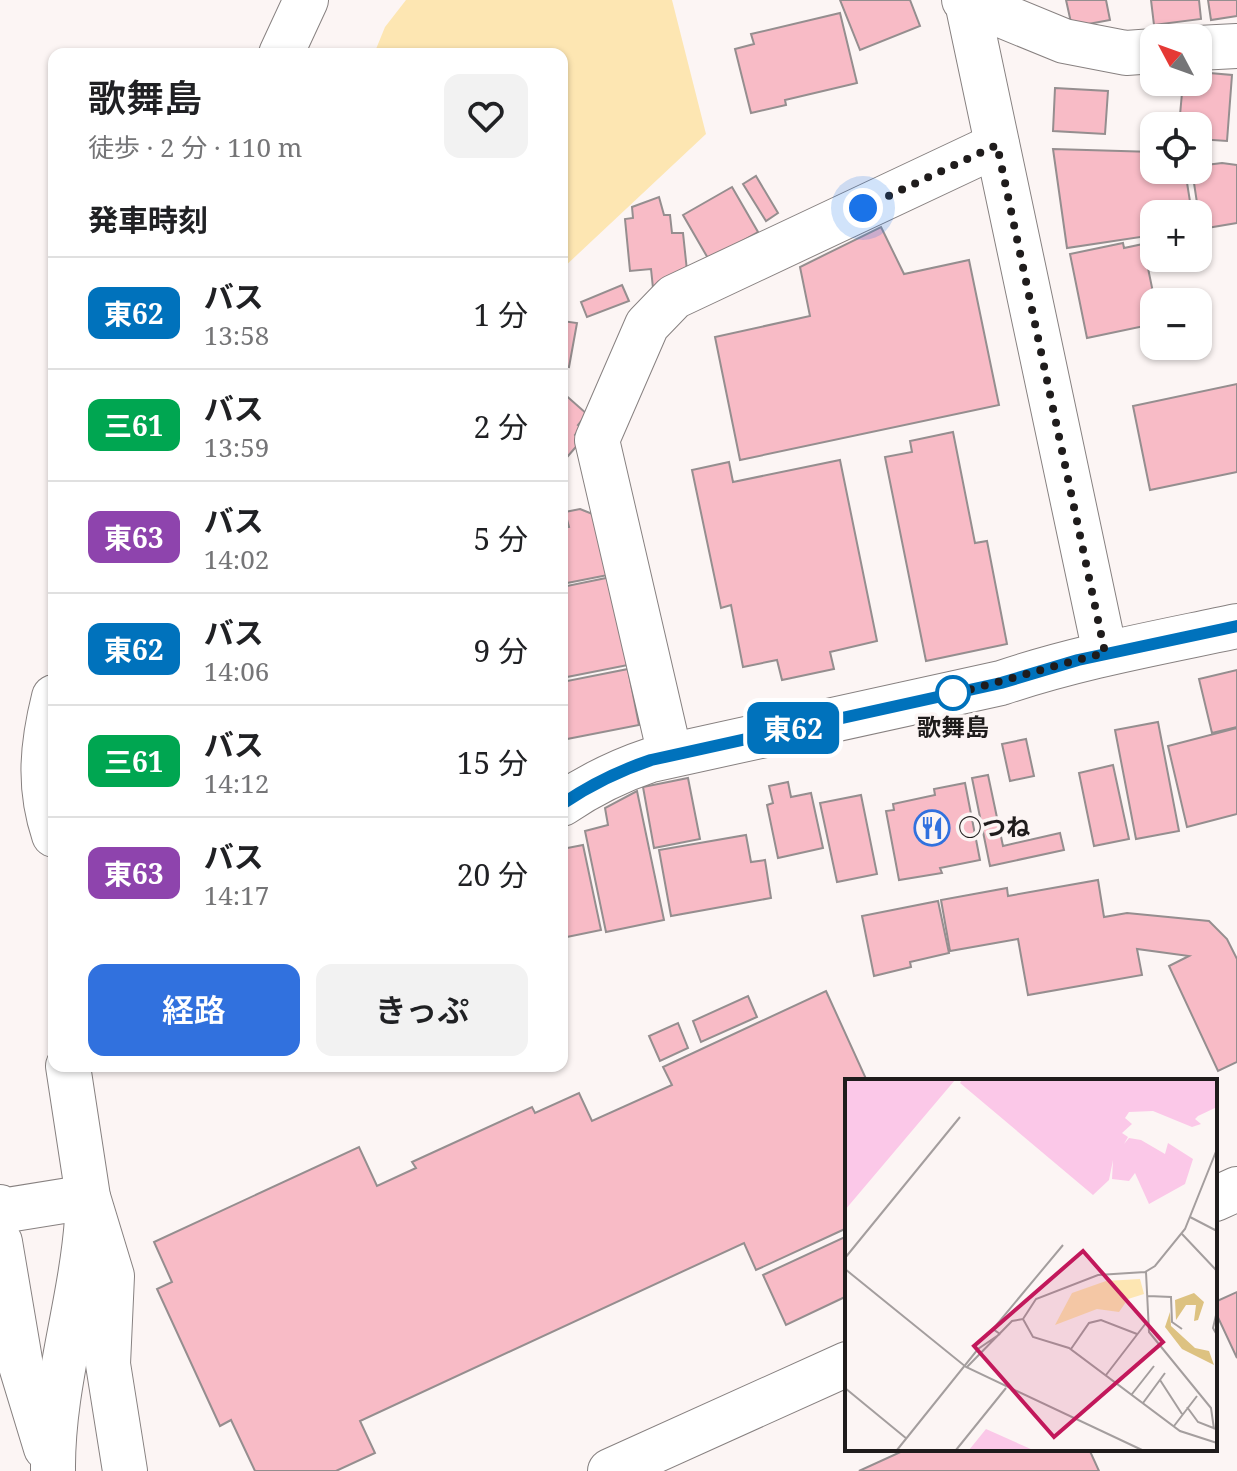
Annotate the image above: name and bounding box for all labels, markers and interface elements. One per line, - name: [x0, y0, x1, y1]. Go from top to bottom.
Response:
- north arrow: [1140, 24, 1212, 96]
- map controls: [1140, 24, 1212, 360]
- text: 歌舞島: [88, 71, 202, 123]
- button: heart: [444, 74, 528, 158]
- button: locate: [1140, 112, 1212, 184]
- text: 徒歩 · 2 分 · 110 m: [88, 129, 302, 165]
- your location: [843, 188, 883, 228]
- text: 発車時刻: [88, 199, 208, 240]
- button: +: [1140, 200, 1212, 272]
- text: バス: [204, 276, 264, 317]
- button: −: [1140, 288, 1212, 360]
- text: 東62: [104, 294, 164, 332]
- text: 1 分: [473, 294, 528, 335]
- text: 13:58: [204, 317, 269, 353]
- text: バス: [204, 388, 264, 429]
- text: 三61: [104, 406, 164, 444]
- text: 2 分: [473, 406, 528, 447]
- text: 13:59: [204, 429, 269, 465]
- text: バス: [204, 500, 264, 541]
- text: 東63: [104, 518, 164, 556]
- text: 5 分: [473, 518, 528, 559]
- text: 14:02: [204, 541, 269, 577]
- text: バス: [204, 612, 264, 653]
- text: 東62: [104, 630, 164, 668]
- text: 9 分: [473, 630, 528, 671]
- text: 14:06: [204, 653, 269, 689]
- marker: 歌舞島: [936, 676, 970, 710]
- line badge: 東62: [747, 702, 839, 754]
- text: 東62: [763, 709, 823, 747]
- place label: 歌舞島: [917, 710, 989, 743]
- text: バス: [204, 724, 264, 765]
- text: 三61: [104, 742, 164, 780]
- text: 15 分: [457, 742, 528, 783]
- text: 14:12: [204, 765, 269, 801]
- restaurant icon: ○つね: [913, 809, 951, 847]
- place label: ○つね: [958, 810, 1030, 843]
- text: バス: [204, 836, 264, 877]
- text: 東63: [104, 854, 164, 892]
- text: 20 分: [457, 854, 528, 895]
- text: 14:17: [204, 877, 269, 913]
- button: 経路: [88, 964, 300, 1056]
- button: きっぷ: [316, 964, 528, 1056]
- inset map: [845, 1079, 1217, 1451]

